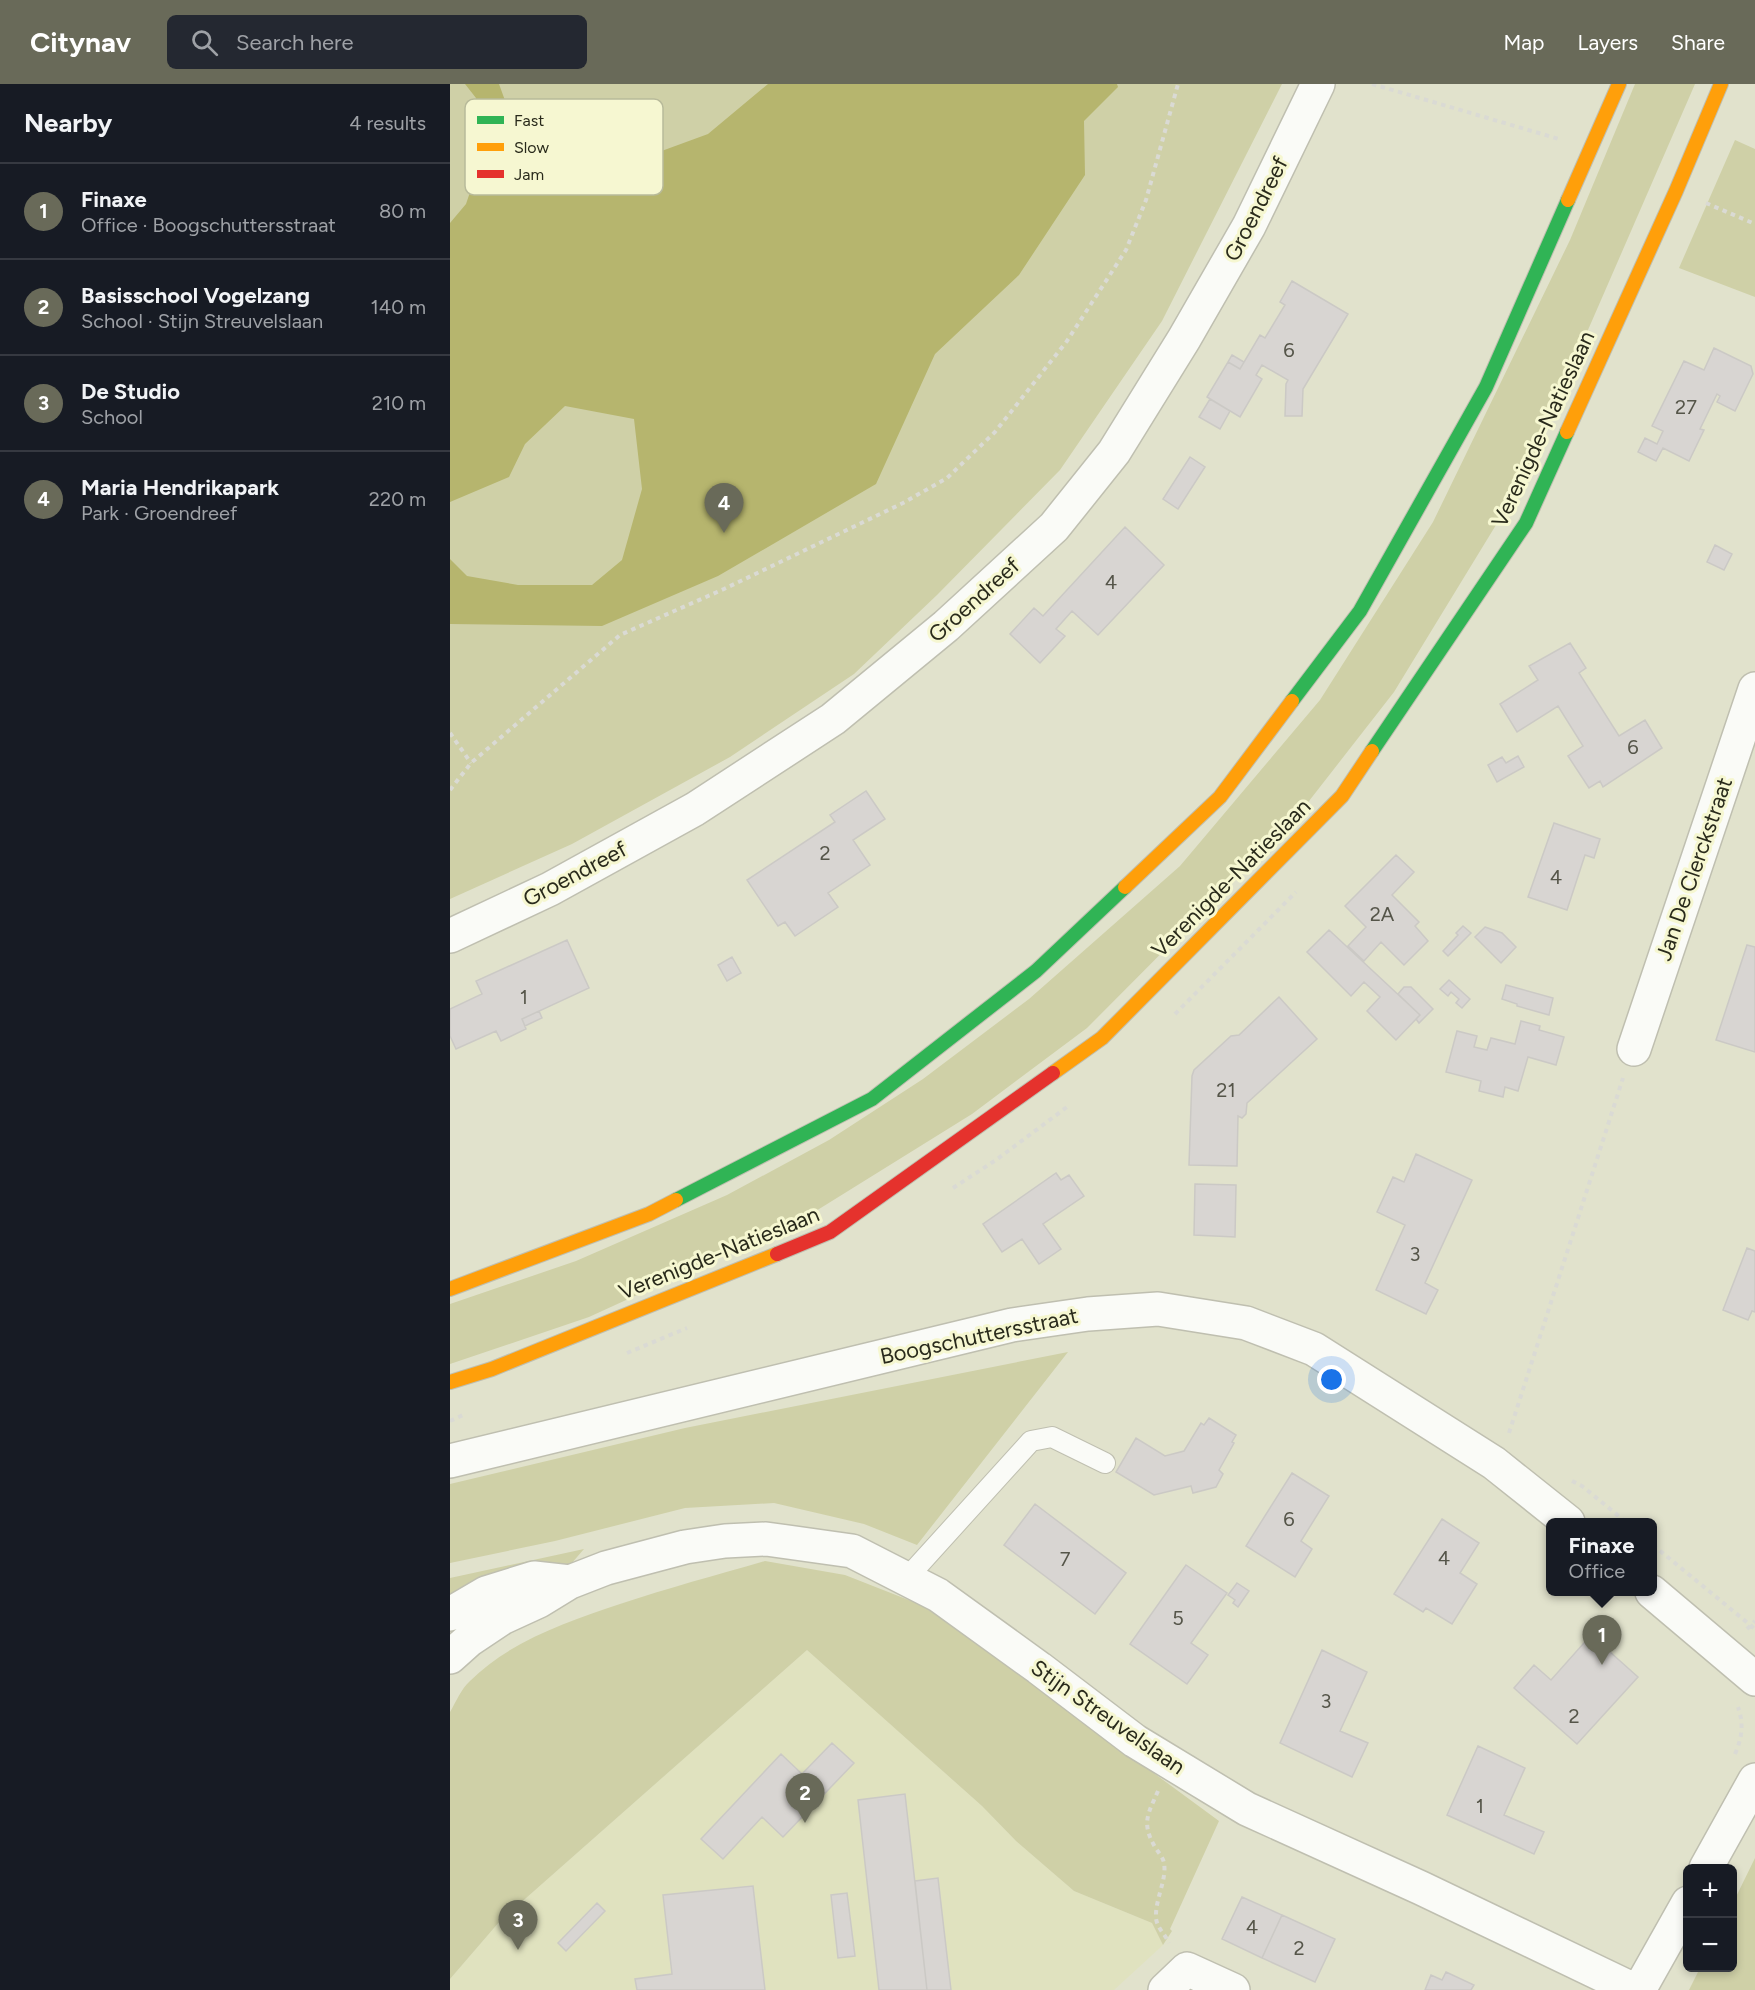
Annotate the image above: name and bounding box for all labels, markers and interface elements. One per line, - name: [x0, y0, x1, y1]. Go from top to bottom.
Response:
- search box: [167, 15, 587, 69]
- text: Citynav: [30, 25, 131, 59]
- icon: search: [188, 26, 221, 59]
- text: Search here: [236, 29, 354, 56]
- text: Map: [1504, 30, 1544, 55]
- text: Layers: [1577, 30, 1638, 55]
- text: Share: [1671, 30, 1725, 55]
- legend: [465, 99, 663, 195]
- text: Nearby: [24, 107, 112, 139]
- text: 4 results: [349, 111, 426, 135]
- text: Fast: [514, 111, 544, 130]
- text: Slow: [514, 138, 549, 157]
- street label: Groendreef: [1218, 151, 1294, 266]
- text: Jam: [514, 165, 544, 184]
- text: Finaxe: [81, 186, 147, 213]
- text: 1: [39, 199, 48, 223]
- text: 80 m: [379, 199, 426, 223]
- text: Office · Boogschuttersstraat: [81, 213, 336, 237]
- text: Basisschool Vogelzang: [81, 282, 310, 309]
- text: 2: [38, 295, 49, 319]
- text: 140 m: [371, 295, 426, 319]
- text: School · Stijn Streuvelslaan: [81, 309, 323, 333]
- street label: Verenigde-Natieslaan: [1486, 326, 1600, 532]
- house number: 6: [1283, 338, 1295, 362]
- text: De Studio: [81, 378, 180, 405]
- text: 3: [38, 391, 49, 415]
- text: 210 m: [372, 391, 426, 415]
- house number: 27: [1675, 395, 1697, 419]
- text: School: [81, 405, 143, 429]
- text: Maria Hendrikapark: [81, 474, 279, 501]
- pin: 4: [704, 484, 744, 533]
- text: 4: [37, 487, 50, 511]
- text: 220 m: [369, 487, 426, 511]
- text: Park · Groendreef: [81, 501, 237, 525]
- street label: Groendreef: [923, 551, 1026, 648]
- house number: 4: [1105, 570, 1117, 594]
- house number: 6: [1627, 735, 1639, 759]
- street label: Jan De Clerckstraat: [1650, 774, 1738, 964]
- street label: Verenigde-Natieslaan: [1146, 793, 1316, 963]
- street label: Groendreef: [518, 835, 632, 913]
- house number: 2: [819, 841, 831, 865]
- house number: 4: [1550, 865, 1562, 889]
- house number: 2A: [1370, 902, 1395, 926]
- house number: 1: [520, 985, 528, 1009]
- house number: 21: [1216, 1078, 1236, 1102]
- street label: Verenigde-Natieslaan: [615, 1200, 823, 1306]
- house number: 3: [1410, 1242, 1420, 1266]
- street label: Boogschuttersstraat: [878, 1302, 1080, 1370]
- your location: [1317, 1365, 1346, 1394]
- house number: 6: [1283, 1507, 1295, 1531]
- popup: [1546, 1518, 1657, 1596]
- text: Finaxe: [1569, 1532, 1634, 1559]
- house number: 4: [1438, 1546, 1450, 1570]
- house number: 7: [1060, 1547, 1071, 1571]
- text: Office: [1569, 1559, 1625, 1583]
- house number: 5: [1172, 1606, 1184, 1630]
- pin: 1: [1582, 1616, 1622, 1665]
- street label: Stijn Streuvelslaan: [1026, 1654, 1190, 1780]
- house number: 3: [1321, 1689, 1331, 1713]
- house number: 2: [1568, 1704, 1580, 1728]
- pin: 2: [786, 1774, 824, 1823]
- house number: 1: [1476, 1794, 1484, 1818]
- map controls: [1683, 1864, 1737, 1972]
- button: +: [1683, 1864, 1737, 1918]
- pin: 3: [498, 1900, 538, 1950]
- house number: 4: [1246, 1915, 1258, 1939]
- button: −: [1683, 1918, 1737, 1972]
- house number: 2: [1293, 1936, 1305, 1960]

